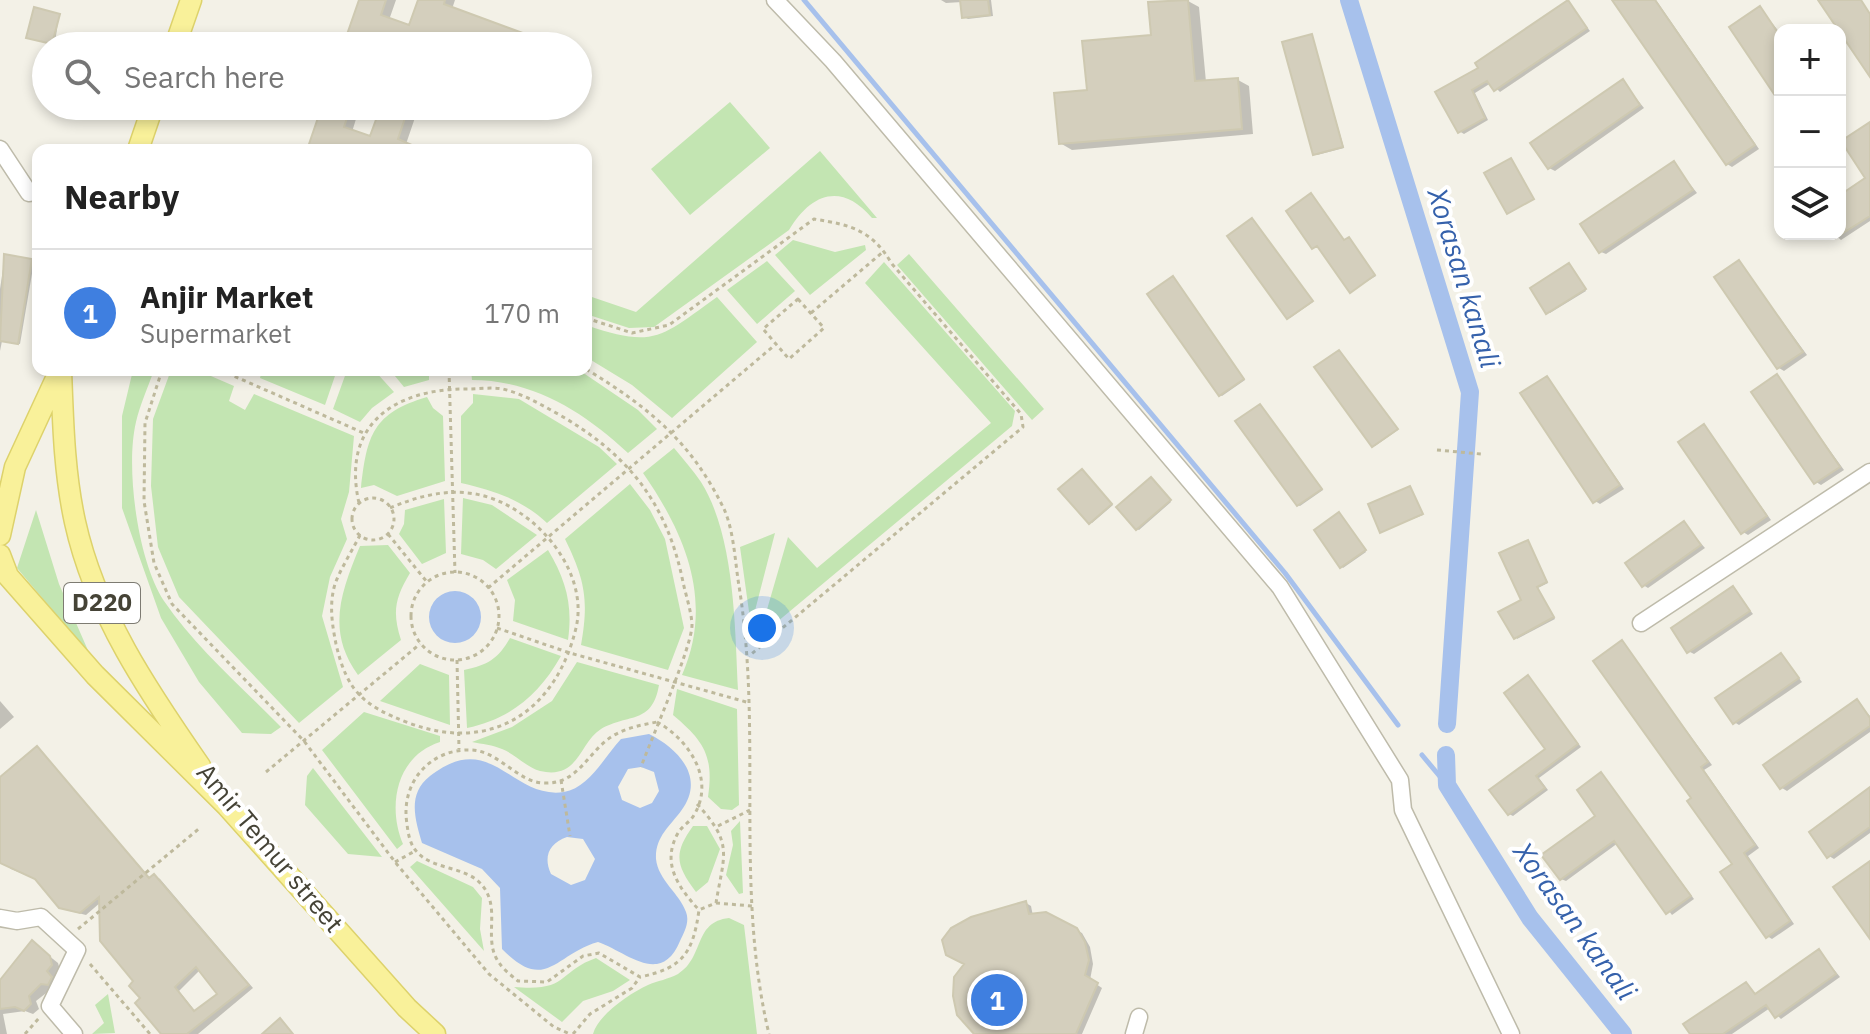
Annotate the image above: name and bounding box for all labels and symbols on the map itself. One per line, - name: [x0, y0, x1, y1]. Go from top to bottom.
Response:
- water label: Xorasan kanali: [1419, 182, 1510, 373]
- road number: D220: [64, 583, 140, 623]
- your location: [742, 608, 782, 648]
- street label: Amir Temur street: [190, 756, 352, 939]
- water label: Xorasan kanali: [1505, 834, 1646, 1008]
- pin: 1: [971, 970, 1023, 1030]

